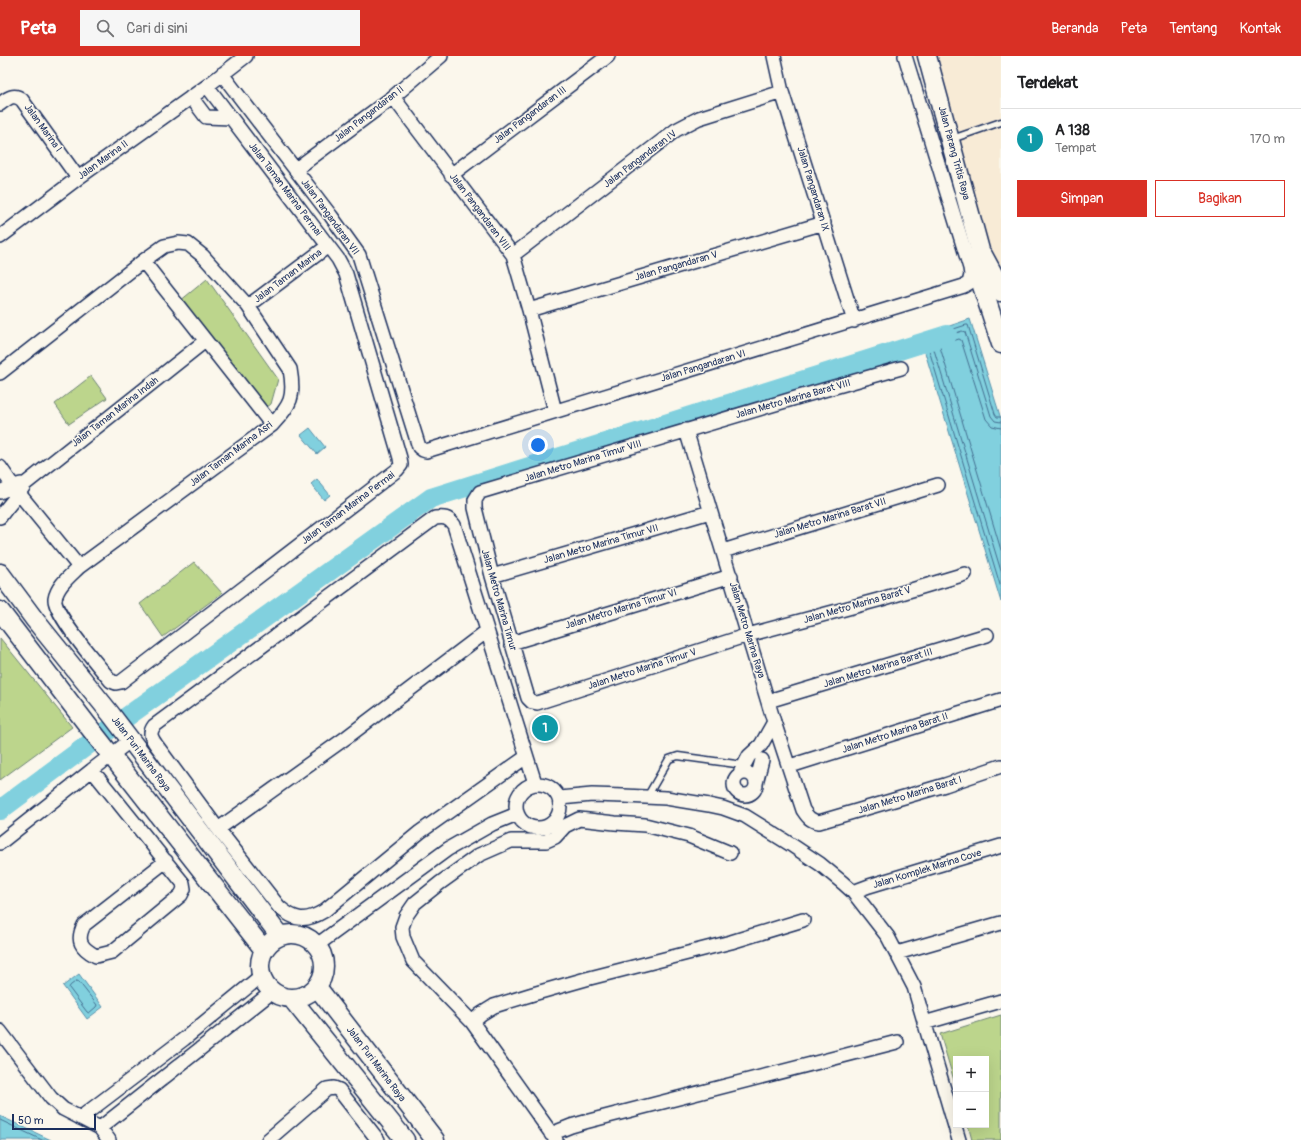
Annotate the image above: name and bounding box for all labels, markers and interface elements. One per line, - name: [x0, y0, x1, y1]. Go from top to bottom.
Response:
- search box: [80, 10, 360, 46]
- text: Peta: [20, 16, 56, 40]
- icon: search: [94, 17, 116, 39]
- text: Cari di sini: [126, 19, 188, 38]
- text: Beranda: [1051, 20, 1099, 37]
- text: Peta: [1121, 20, 1147, 37]
- text: Tentang: [1169, 20, 1217, 37]
- text: Kontak: [1239, 20, 1281, 37]
- text: Terdekat: [1017, 72, 1078, 93]
- street label: Jalan Pangandaran II: [332, 83, 406, 145]
- street label: Jalan Pangandaran III: [491, 84, 569, 146]
- street label: Jalan Marina I: [22, 102, 64, 154]
- street label: Jalan Parang Tritis Raya: [936, 105, 972, 202]
- text: A 138: [1055, 121, 1090, 140]
- street label: Jalan Pangandaran IV: [601, 128, 679, 190]
- text: 1: [1027, 131, 1033, 147]
- text: 170 m: [1250, 131, 1285, 147]
- street label: Jalan Marina II: [76, 138, 130, 182]
- street label: Jalan Taman Marina Permai: [246, 140, 324, 238]
- text: Tempat: [1055, 140, 1096, 156]
- street label: Jalan Pangandaran IX: [794, 145, 832, 233]
- street label: Jalan Pangandaran VIII: [447, 171, 513, 253]
- street label: Jalan Pangandaran VII: [298, 177, 362, 257]
- button: Simpan: [1017, 180, 1147, 217]
- button: Bagikan: [1155, 180, 1285, 217]
- street label: Jalan Taman Marina: [252, 246, 325, 305]
- street label: Jalan Pangandaran V: [633, 248, 719, 284]
- street label: Jalan Pangandaran VI: [659, 347, 747, 385]
- street label: Jalan Taman Marina Indah: [69, 374, 161, 450]
- street label: Jalan Metro Marina Barat VIII: [734, 377, 852, 421]
- street label: Jalan Taman Marina Asri: [187, 419, 275, 489]
- your location: [528, 435, 548, 455]
- street label: Jalan Metro Marina Timur VIII: [523, 437, 643, 485]
- street label: Jalan Taman Marina Permai: [299, 469, 397, 547]
- street label: Jalan Metro Marina Barat VII: [772, 495, 888, 541]
- street label: Jalan Metro Marina Timur VII: [542, 522, 660, 566]
- street label: Jalan Metro Marina Timur: [479, 548, 519, 653]
- street label: Jalan Metro Marina Raya: [727, 580, 767, 680]
- street label: Jalan Metro Marina Barat V: [802, 584, 912, 626]
- street label: Jalan Metro Marina Timur VI: [564, 586, 678, 632]
- street label: Jalan Metro Marina Timur V: [586, 646, 698, 692]
- street label: Jalan Metro Marina Barat III: [822, 646, 934, 690]
- street label: Jalan Metro Marina Barat II: [840, 710, 950, 756]
- pin: 1: [532, 713, 558, 743]
- street label: Jalan Puri Marina Raya: [109, 714, 173, 794]
- street label: Jalan Metro Marina Barat I: [857, 773, 963, 817]
- street label: Jalan Komplek Marina Cove: [871, 847, 983, 891]
- street label: Jalan Puri Marina Raya: [344, 1024, 408, 1104]
- map controls: [953, 1056, 989, 1128]
- button: +: [953, 1056, 989, 1092]
- button: −: [953, 1092, 989, 1128]
- scale bar: [12, 1112, 96, 1131]
- text: 50 m: [18, 1114, 44, 1127]

